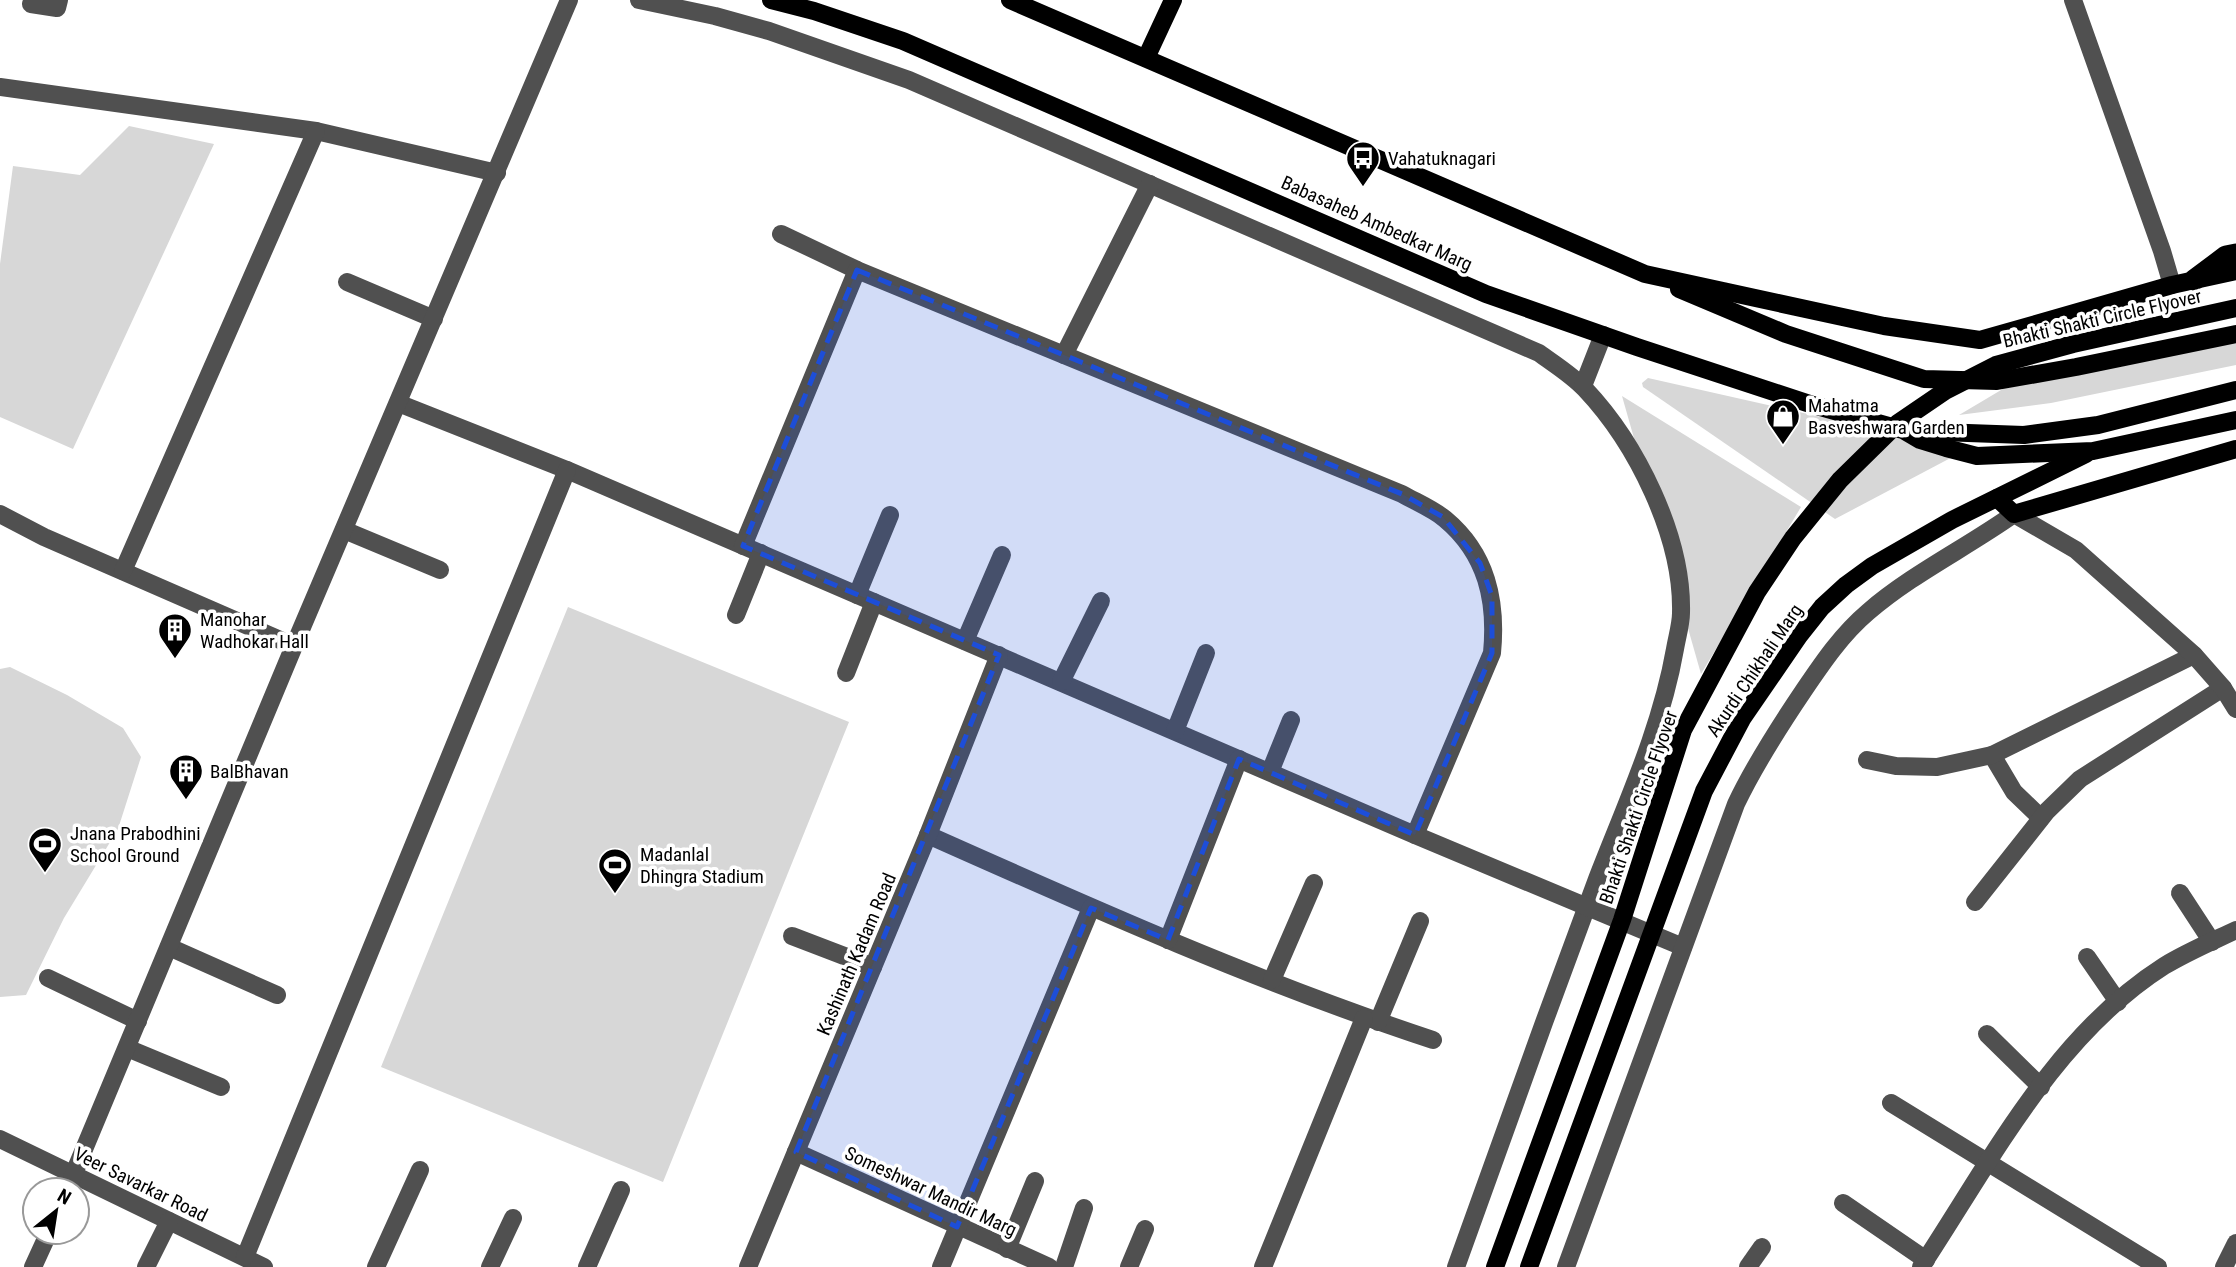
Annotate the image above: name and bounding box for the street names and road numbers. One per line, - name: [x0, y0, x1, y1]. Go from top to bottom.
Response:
- street label: Babasaheb Ambedkar Marg: [1278, 171, 1476, 276]
- street label: Bhakti Shakti Circle Flyover: [2001, 284, 2204, 353]
- street label: Akurdi Chikhali Marg: [1702, 600, 1807, 741]
- street label: Bhakti Shakti Circle Flyover: [1595, 707, 1682, 907]
- street label: Kashinath Kadam Road: [812, 870, 901, 1039]
- street label: Someshwar Mandir Marg: [841, 1141, 1020, 1241]
- street label: Veer Savarkar Road: [70, 1142, 211, 1227]

